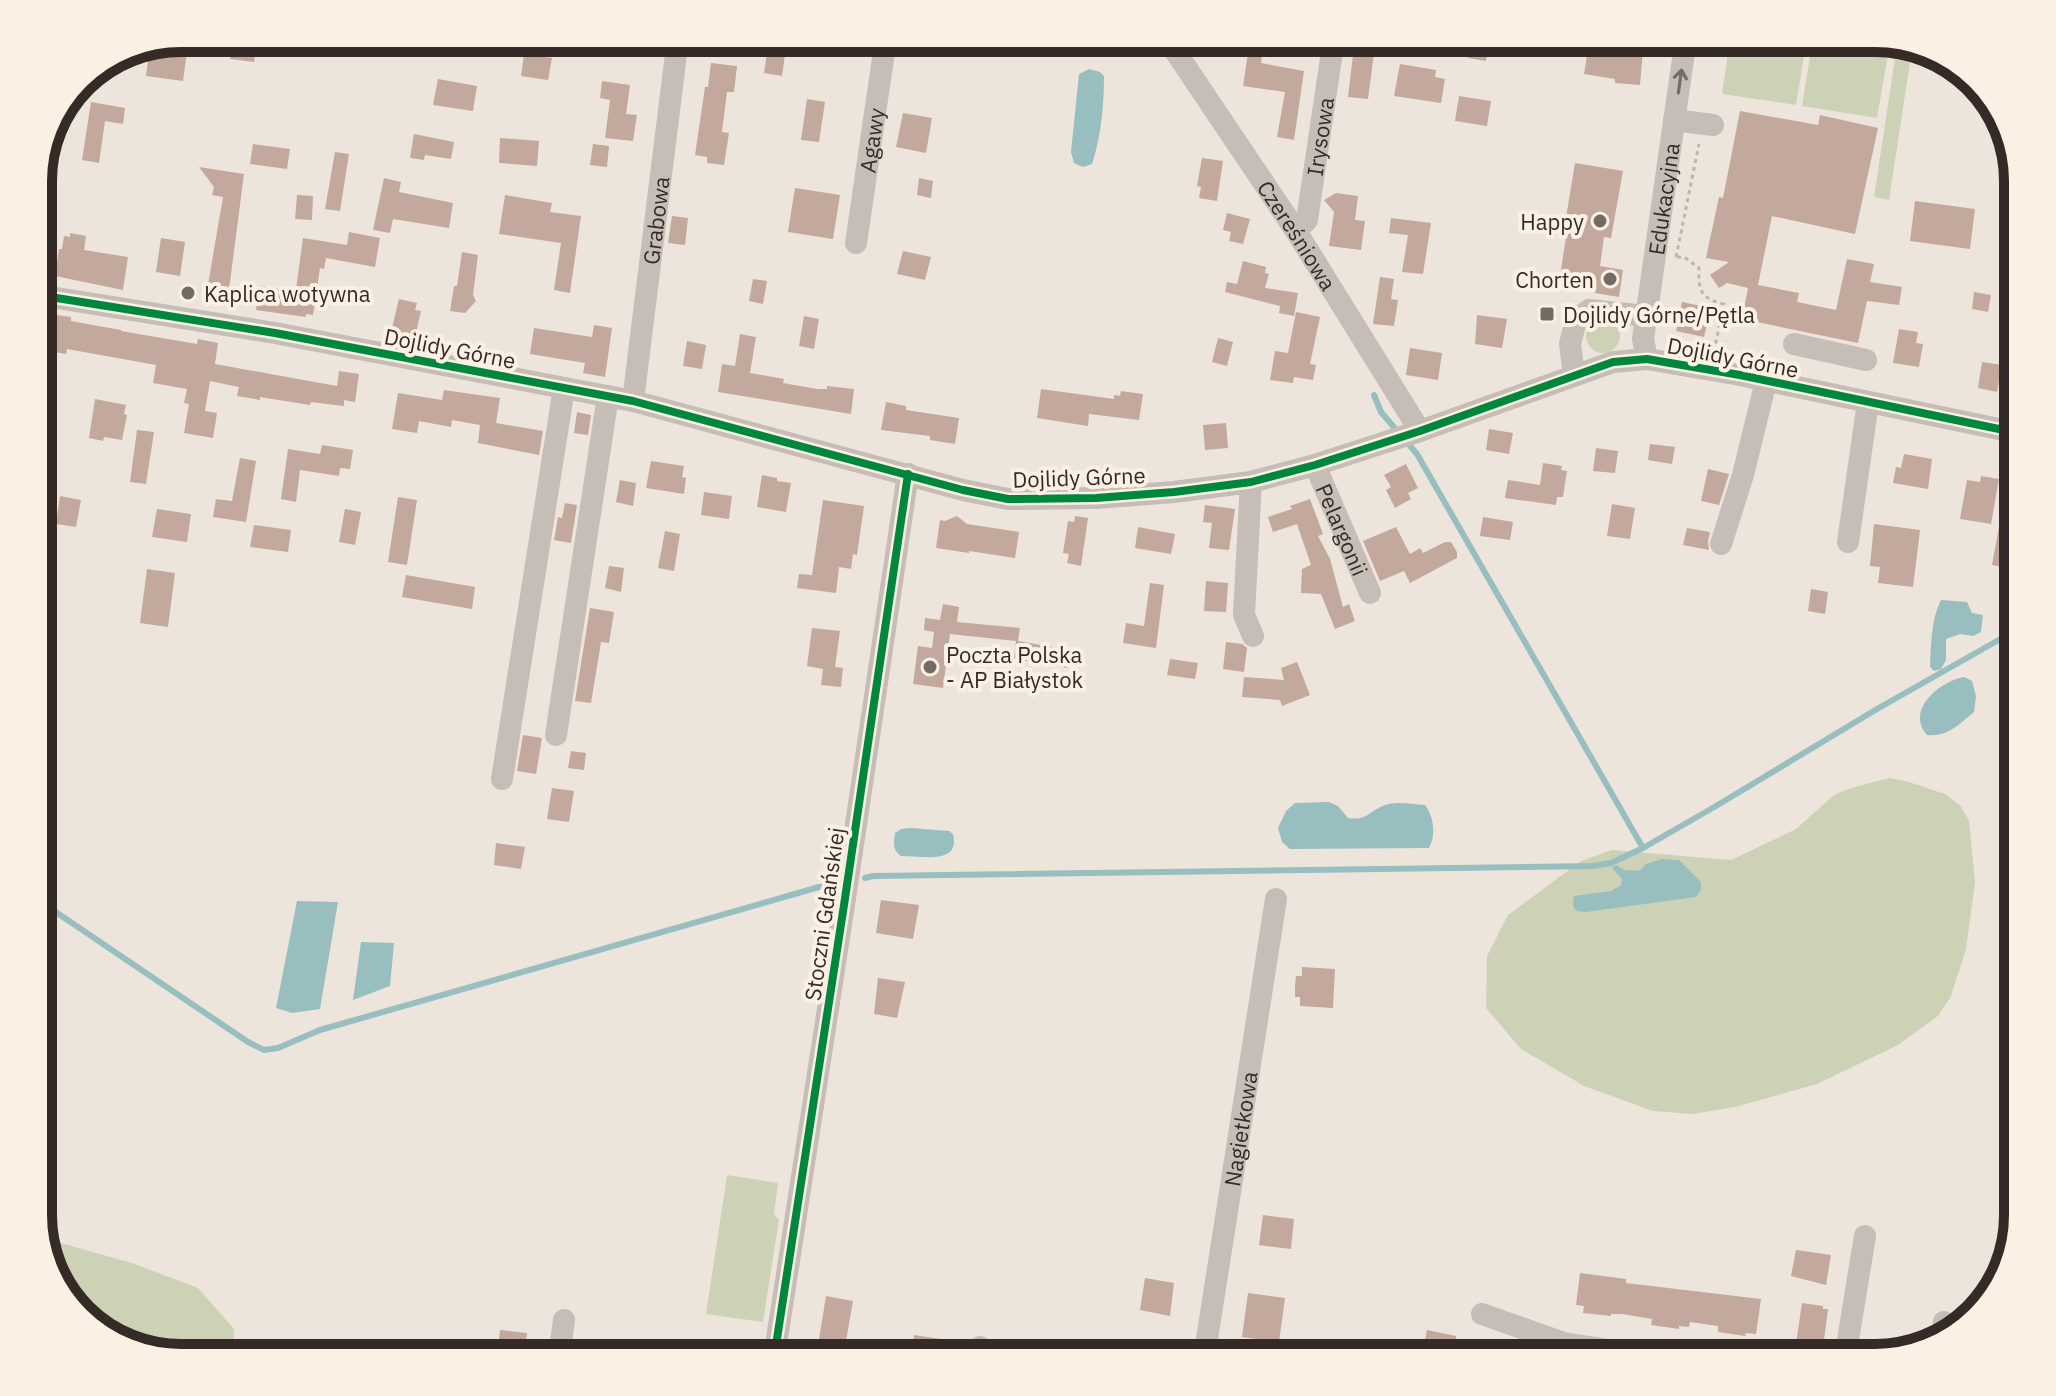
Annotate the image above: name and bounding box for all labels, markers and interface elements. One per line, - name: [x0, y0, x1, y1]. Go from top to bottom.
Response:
- one-way arrow: [1672, 68, 1687, 95]
- street label: Irysowa: [1299, 95, 1340, 178]
- street label: Agawy: [852, 106, 890, 174]
- street label: Edukacyjna: [1641, 141, 1685, 257]
- street label: Grabowa: [636, 174, 675, 266]
- street label: Czereśniowa: [1251, 175, 1344, 296]
- place label: Happy: [1520, 207, 1584, 236]
- marker: Happy: [1591, 212, 1609, 230]
- place label: Chorten: [1515, 265, 1594, 294]
- marker: Chorten: [1601, 270, 1619, 288]
- place label: Kaplica wotywna: [204, 279, 371, 308]
- marker: Kaplica wotywna: [179, 284, 197, 302]
- place label: Dojlidy Górne/Pętla: [1563, 300, 1755, 329]
- marker: Dojlidy Górne/Pętla: [1538, 305, 1556, 323]
- street label: Dojlidy Górne: [382, 321, 518, 375]
- street label: Dojlidy Górne: [1665, 330, 1801, 384]
- street label: Dojlidy Górne: [1012, 460, 1146, 494]
- street label: Pelargonii: [1310, 479, 1375, 580]
- place label: Poczta Polska - AP Białystok: [946, 640, 1084, 694]
- marker: Poczta Polska - AP Białystok: [921, 658, 939, 676]
- street label: Stoczni Gdańskiej: [797, 825, 851, 1003]
- street label: Nagietkowa: [1217, 1069, 1263, 1188]

